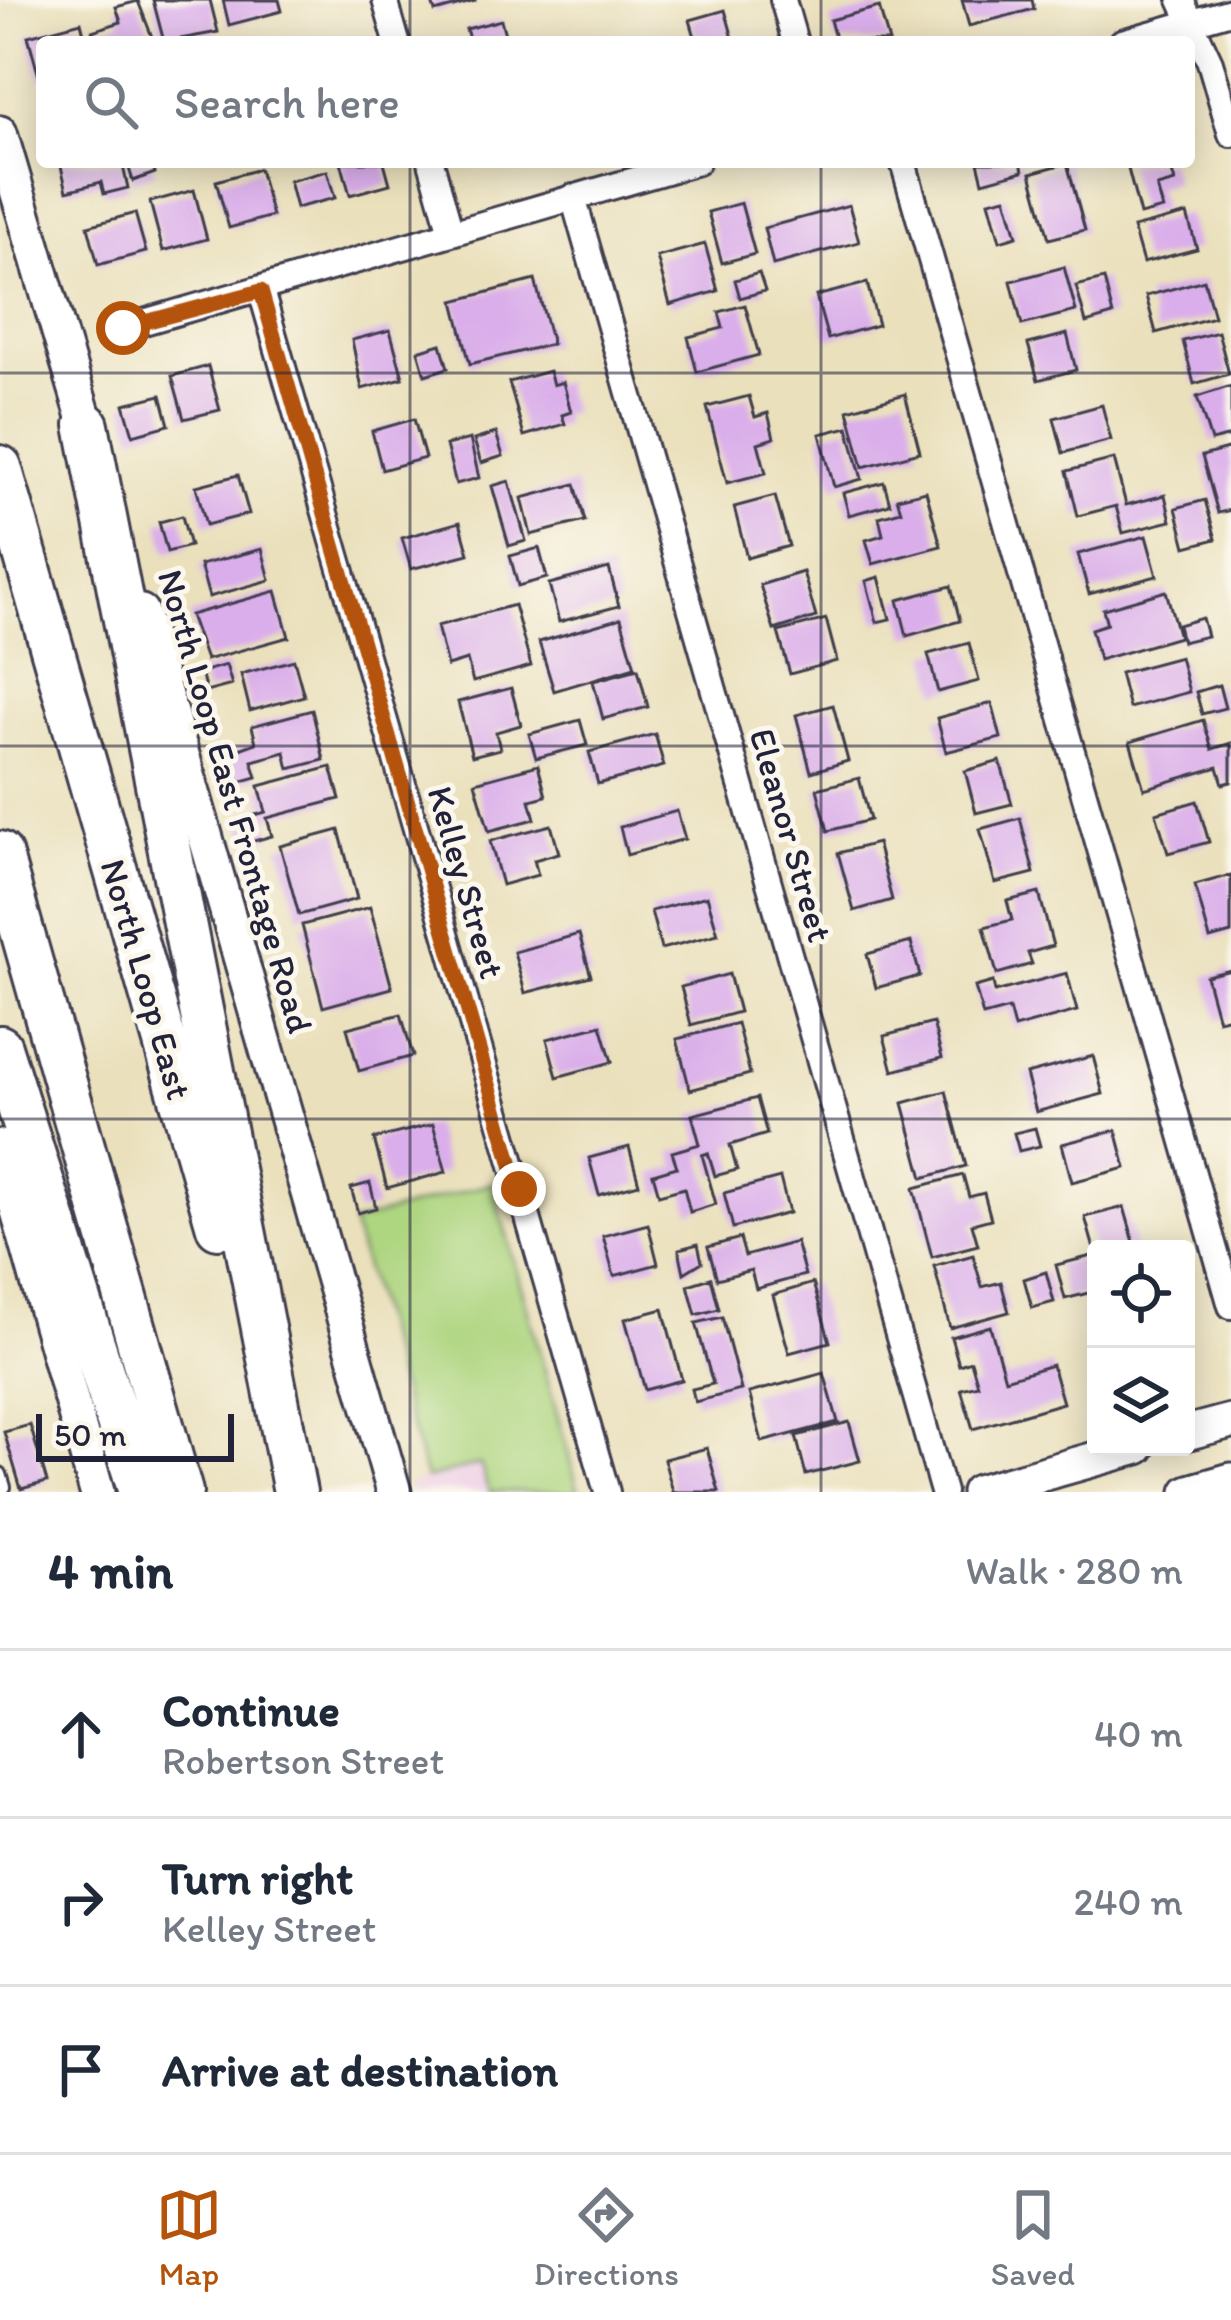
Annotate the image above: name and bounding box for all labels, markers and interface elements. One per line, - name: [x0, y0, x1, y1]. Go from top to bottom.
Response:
- search box: [36, 36, 1195, 168]
- icon: search: [78, 69, 144, 135]
- text: Search here: [174, 75, 400, 129]
- route start: [96, 301, 150, 355]
- street label: North Loop East Frontage Road: [149, 565, 322, 1038]
- street label: Eleanor Street: [741, 723, 843, 947]
- street label: Kelley Street: [419, 781, 514, 983]
- street label: North Loop East: [92, 854, 201, 1104]
- route end: [492, 1162, 546, 1216]
- map controls: [1087, 1240, 1195, 1456]
- button: locate: [1087, 1240, 1195, 1348]
- button: layers: [1087, 1348, 1195, 1456]
- scale bar: [36, 1408, 234, 1461]
- text: 50 m: [54, 1415, 127, 1454]
- text: 4 min: [48, 1540, 173, 1601]
- text: Walk · 280 m: [965, 1547, 1183, 1594]
- text: Continue: [162, 1683, 340, 1737]
- icon: ahead: [48, 1701, 114, 1767]
- text: 40 m: [1094, 1710, 1183, 1757]
- text: Robertson Street: [162, 1737, 444, 1784]
- text: Turn right: [162, 1851, 353, 1905]
- icon: right: [48, 1869, 114, 1935]
- text: 240 m: [1073, 1878, 1183, 1925]
- text: Kelley Street: [162, 1905, 376, 1952]
- icon: arrive: [48, 2037, 114, 2103]
- text: Arrive at destination: [162, 2043, 558, 2097]
- tab: Map: [156, 2182, 222, 2293]
- tab: Directions: [534, 2182, 679, 2293]
- tab: Saved: [991, 2182, 1075, 2293]

